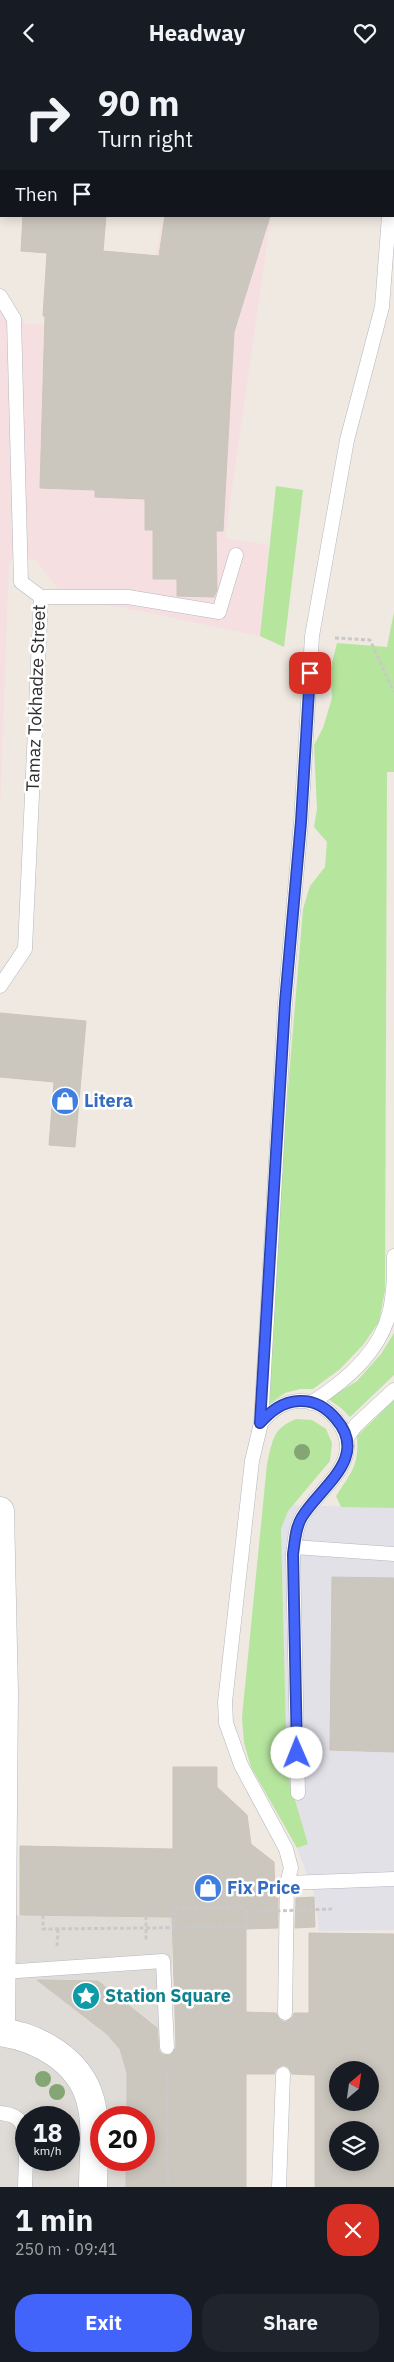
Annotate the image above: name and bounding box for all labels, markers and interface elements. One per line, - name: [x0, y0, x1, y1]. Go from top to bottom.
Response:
- text: Headway: [149, 18, 245, 47]
- icon: back: [15, 19, 43, 47]
- icon: heart: [351, 19, 379, 47]
- text: 90 m: [98, 80, 180, 126]
- icon: right: [15, 85, 80, 150]
- text: Turn right: [98, 124, 193, 153]
- icon: arrive: [68, 180, 96, 208]
- text: Then: [15, 182, 58, 206]
- street label: Tamaz Tokhadze Street: [21, 604, 50, 792]
- pin: [289, 652, 331, 694]
- icon: arrive: [296, 659, 324, 687]
- shop icon: Litera: [50, 1086, 80, 1116]
- place label: Litera: [84, 1089, 133, 1112]
- position arrow: [270, 1726, 322, 1778]
- shop icon: Fix Price: [193, 1873, 223, 1903]
- place label: Fix Price: [227, 1876, 300, 1899]
- place icon: Station Square: [71, 1981, 101, 2011]
- place label: Station Square: [105, 1984, 231, 2007]
- north arrow: [329, 2061, 379, 2111]
- map controls: [329, 2061, 379, 2171]
- speed limit sign: 20: [90, 2106, 155, 2171]
- text: 18: [32, 2116, 63, 2149]
- button: layers: [329, 2121, 379, 2171]
- text: km/h: [33, 2143, 62, 2158]
- text: 1 min: [15, 2200, 93, 2239]
- button: close: [327, 2204, 379, 2256]
- text: 250 m · 09:41: [15, 2239, 117, 2259]
- button: Exit: [15, 2294, 192, 2352]
- button: Share: [202, 2294, 379, 2352]

